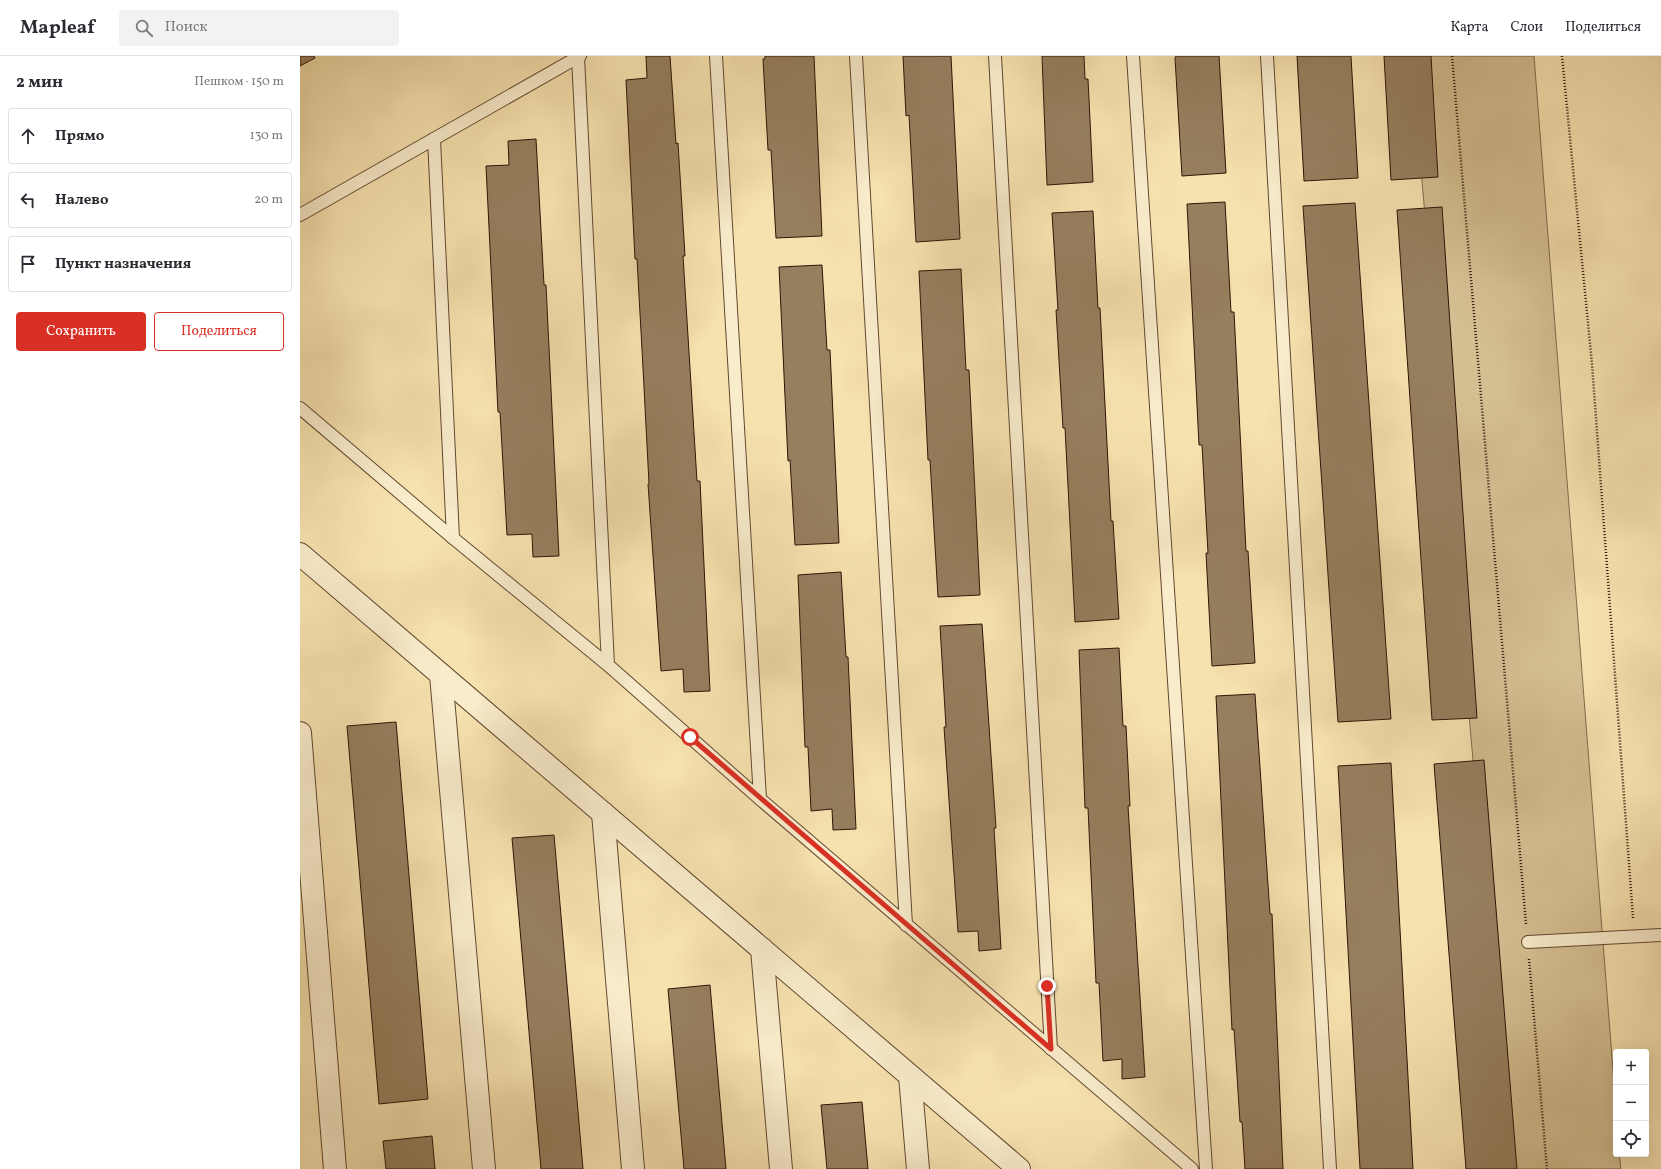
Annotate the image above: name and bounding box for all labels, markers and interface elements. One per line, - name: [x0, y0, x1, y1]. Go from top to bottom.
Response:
- search box: [119, 10, 399, 46]
- text: Mapleaf: [20, 15, 95, 41]
- icon: search: [133, 17, 155, 39]
- text: Поиск: [165, 17, 208, 38]
- text: Карта: [1450, 18, 1488, 37]
- text: Слои: [1510, 18, 1543, 37]
- text: Поделиться: [1565, 18, 1641, 37]
- text: 2 мин: [16, 71, 63, 94]
- text: Пешком · 150 m: [194, 73, 284, 91]
- icon: ahead: [17, 125, 39, 147]
- text: Прямо: [55, 126, 104, 147]
- text: 130 m: [250, 127, 283, 145]
- icon: left: [17, 189, 39, 211]
- text: Налево: [55, 190, 109, 211]
- text: 20 m: [254, 191, 283, 209]
- icon: arrive: [17, 253, 39, 275]
- text: Пункт назначения: [55, 254, 191, 275]
- button: Сохранить: [16, 312, 146, 351]
- button: Поделиться: [154, 312, 284, 351]
- route start: [681, 728, 699, 746]
- route end: [1038, 977, 1056, 995]
- map controls: [1613, 1049, 1649, 1157]
- button: +: [1613, 1049, 1649, 1085]
- button: −: [1613, 1085, 1649, 1121]
- button: locate: [1613, 1121, 1649, 1157]

